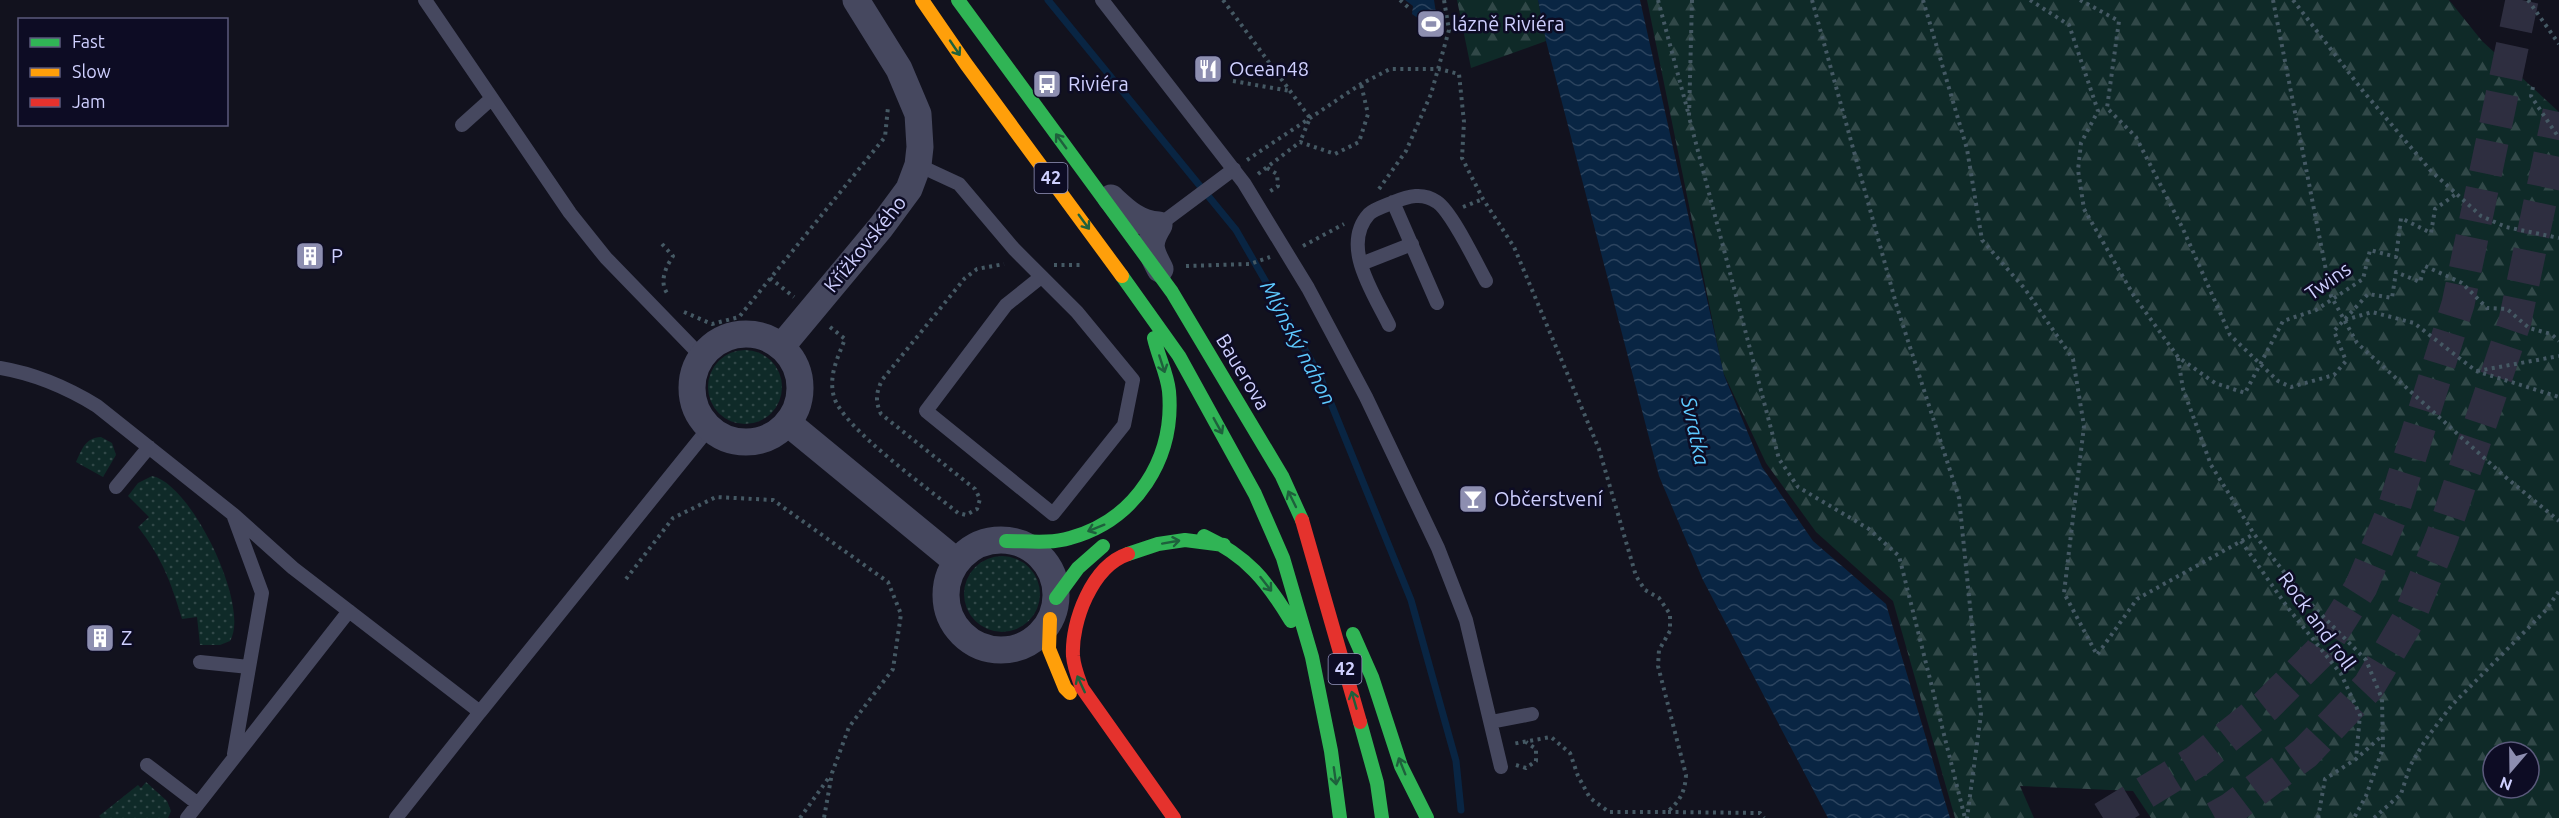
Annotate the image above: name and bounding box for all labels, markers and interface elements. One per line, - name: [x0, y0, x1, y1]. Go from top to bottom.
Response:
- sports icon: lázně Riviéra: [1415, 8, 1447, 40]
- place label: lázně Riviéra: [1452, 12, 1565, 35]
- legend: [18, 18, 228, 126]
- text: Fast: [72, 31, 105, 51]
- one-way arrow: [949, 40, 961, 56]
- restaurant icon: Ocean48: [1192, 53, 1224, 85]
- place label: Ocean48: [1229, 57, 1309, 80]
- text: Slow: [72, 61, 111, 81]
- bus stop icon: Riviéra: [1031, 68, 1063, 100]
- place label: Riviéra: [1068, 72, 1129, 95]
- text: Jam: [72, 91, 106, 111]
- one-way arrow: [1055, 133, 1068, 149]
- road number: 42: [1034, 163, 1068, 193]
- street label: Křížkovského: [819, 191, 911, 297]
- one-way arrow: [1078, 213, 1090, 229]
- building icon: P: [294, 240, 326, 272]
- place label: P: [331, 244, 343, 267]
- street label: Twins: [2301, 257, 2355, 304]
- water label: Mlýnský náhon: [1256, 276, 1342, 409]
- street label: Bauerova: [1212, 330, 1275, 414]
- one-way arrow: [1157, 354, 1168, 372]
- water label: Svratka: [1677, 393, 1715, 467]
- one-way arrow: [1212, 417, 1224, 434]
- bar icon: Občerstvení: [1457, 483, 1489, 515]
- place label: Občerstvení: [1494, 487, 1604, 510]
- one-way arrow: [1286, 490, 1298, 508]
- one-way arrow: [1087, 523, 1106, 534]
- one-way arrow: [1161, 536, 1180, 547]
- street label: Rock and roll: [2274, 567, 2361, 674]
- one-way arrow: [1260, 576, 1273, 592]
- building icon: Z: [84, 622, 116, 654]
- place label: Z: [121, 626, 132, 649]
- road number: 42: [1328, 654, 1362, 684]
- one-way arrow: [1075, 675, 1087, 693]
- one-way arrow: [1348, 691, 1359, 710]
- north arrow: [2481, 740, 2541, 800]
- one-way arrow: [1396, 757, 1407, 775]
- one-way arrow: [1329, 766, 1340, 785]
- text: N: [2497, 774, 2515, 795]

